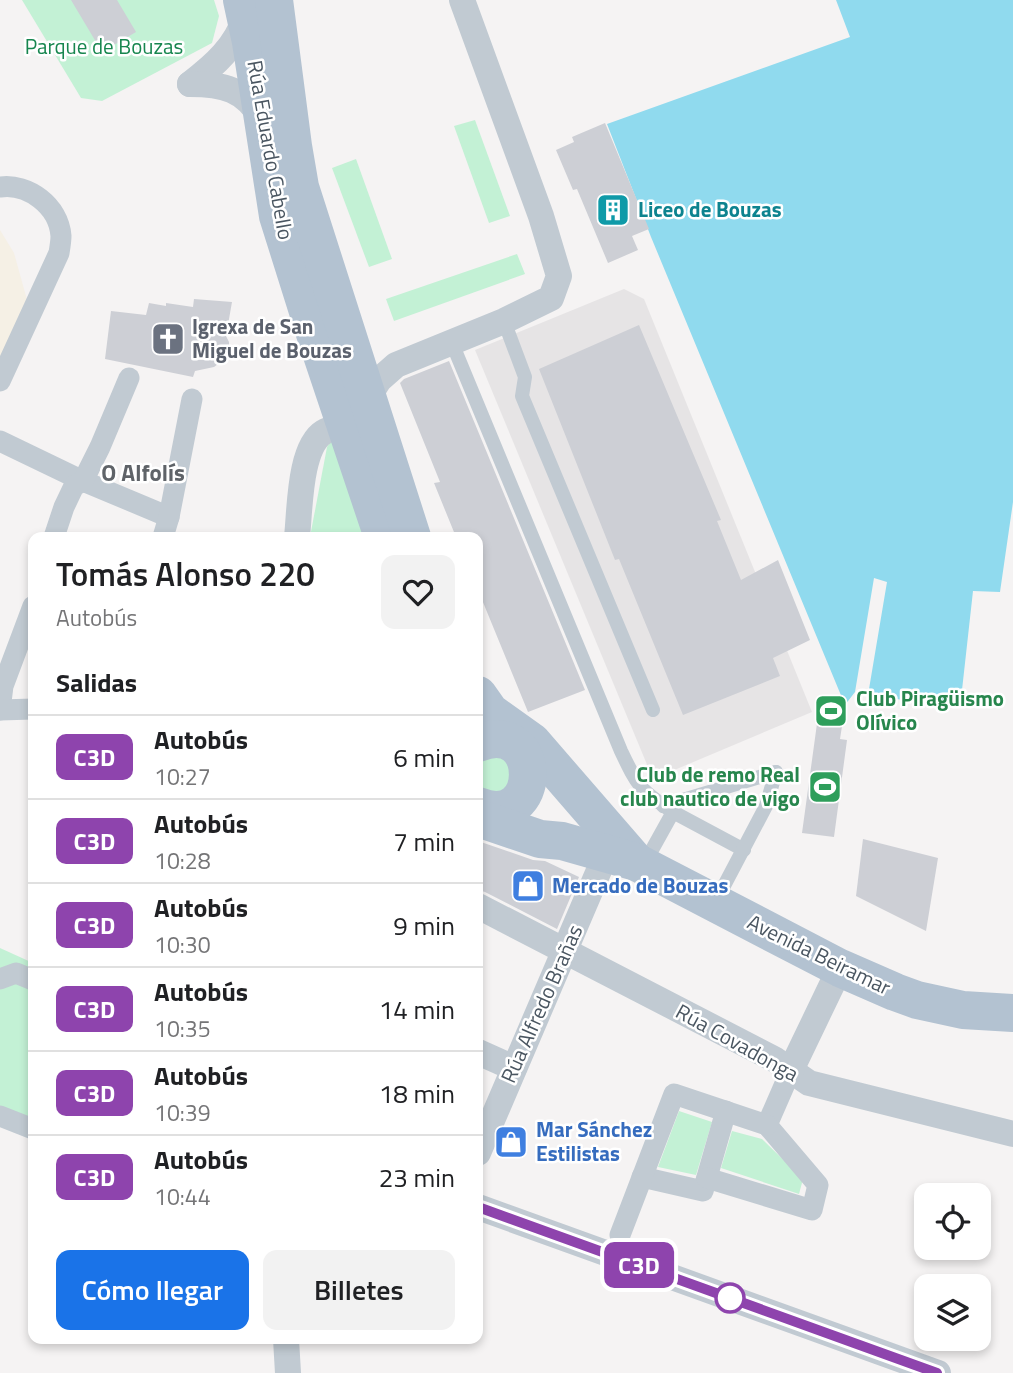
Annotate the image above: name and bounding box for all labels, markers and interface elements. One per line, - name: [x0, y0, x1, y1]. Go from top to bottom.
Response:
- park label: Parque de Bouzas: [25, 30, 183, 62]
- street label: Rúa Eduardo Cabello: [239, 58, 303, 242]
- building icon: Liceo de Bouzas: [594, 191, 632, 229]
- place label: Liceo de Bouzas: [638, 193, 782, 225]
- place label: Igrexa de San Miguel de Bouzas: [192, 310, 352, 366]
- church icon: Igrexa de San Miguel de Bouzas: [149, 320, 187, 358]
- district label: O Alfolís: [101, 455, 185, 490]
- text: Tomás Alonso 220: [56, 549, 315, 599]
- button: heart: [381, 555, 455, 629]
- text: Autobús: [56, 600, 137, 635]
- text: Salidas: [56, 663, 137, 702]
- place label: Club Piragüismo Olívico: [856, 682, 1004, 738]
- sports icon: Club Piragüismo Olívico: [812, 692, 850, 730]
- text: Autobús: [154, 720, 248, 759]
- text: 6 min: [393, 738, 455, 777]
- text: C3D: [74, 739, 115, 775]
- place label: Club de remo Real club nautico de vigo: [620, 758, 800, 814]
- text: 10:27: [154, 759, 211, 794]
- sports icon: Club de remo Real club nautico de vigo: [806, 768, 844, 806]
- text: Autobús: [154, 804, 248, 843]
- text: 7 min: [393, 822, 455, 861]
- text: C3D: [74, 823, 115, 859]
- text: 10:28: [154, 843, 211, 878]
- shop icon: Mercado de Bouzas: [509, 867, 547, 905]
- place label: Mercado de Bouzas: [552, 869, 729, 901]
- text: Autobús: [154, 888, 248, 927]
- text: 9 min: [393, 906, 455, 945]
- street label: Avenida Beiramar: [742, 906, 897, 1003]
- text: C3D: [74, 907, 115, 943]
- street label: Rúa Alfredo Brañas: [492, 919, 590, 1088]
- text: 10:30: [154, 927, 211, 962]
- text: Autobús: [154, 972, 248, 1011]
- text: 14 min: [379, 990, 455, 1029]
- text: C3D: [74, 991, 115, 1027]
- street label: Rúa Covadonga: [670, 995, 805, 1089]
- text: 10:35: [154, 1011, 211, 1046]
- text: Autobús: [154, 1056, 248, 1095]
- text: 18 min: [379, 1074, 455, 1113]
- text: C3D: [74, 1075, 115, 1111]
- text: 10:39: [154, 1095, 211, 1130]
- place label: Mar Sánchez Estilistas: [536, 1113, 652, 1169]
- shop icon: Mar Sánchez Estilistas: [492, 1123, 530, 1161]
- text: Autobús: [154, 1140, 248, 1179]
- text: 23 min: [379, 1158, 455, 1197]
- text: C3D: [74, 1159, 115, 1195]
- text: 10:44: [154, 1179, 211, 1214]
- map controls: [914, 1183, 991, 1351]
- button: locate: [914, 1183, 991, 1260]
- line badge: C3D: [599, 1242, 679, 1288]
- text: C3D: [618, 1247, 660, 1283]
- button: Cómo llegar: [56, 1250, 249, 1330]
- button: Billetes: [263, 1250, 455, 1330]
- button: layers: [914, 1274, 991, 1351]
- unlabelled marker: [715, 1283, 745, 1313]

